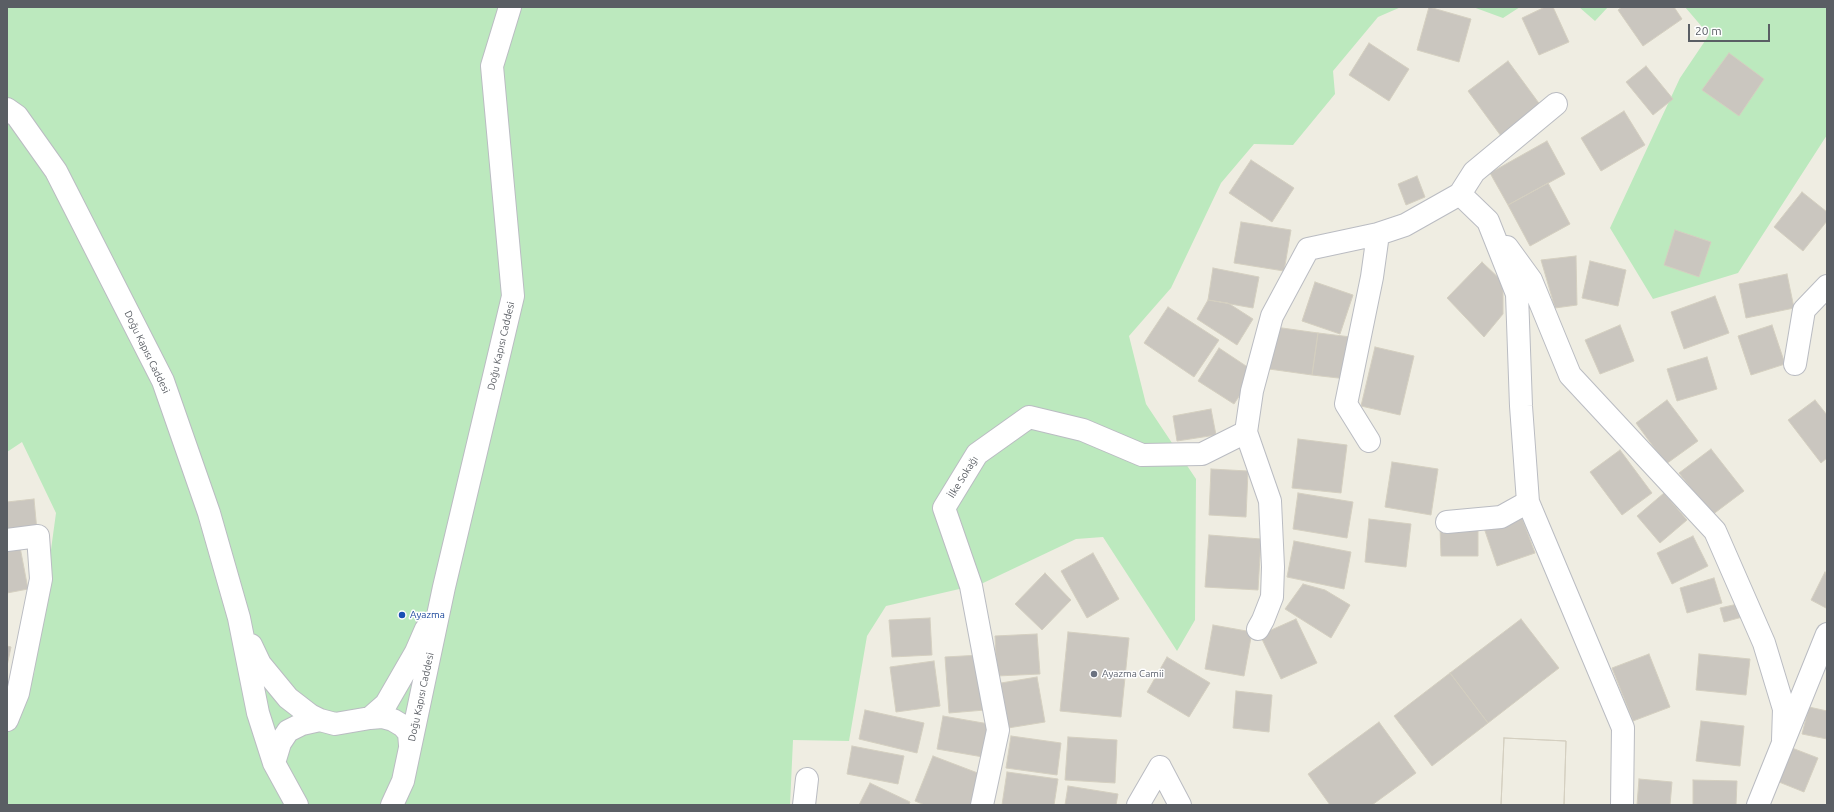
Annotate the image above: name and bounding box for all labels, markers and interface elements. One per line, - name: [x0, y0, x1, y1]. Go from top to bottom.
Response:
- scale bar: [1690, 16, 1772, 42]
- text: 20 m: [1695, 24, 1722, 37]
- street label: Doğu Kapısı Caddesi: [485, 301, 517, 391]
- street label: Doğu Kapısı Caddesi: [122, 309, 172, 395]
- street label: İlke Sokağı: [945, 454, 981, 500]
- place label: Ayazma: [410, 609, 445, 621]
- marker: Ayazma: [397, 610, 407, 620]
- street label: Doğu Kapısı Caddesi: [406, 651, 436, 743]
- place label: Ayazma Camii: [1102, 668, 1164, 680]
- marker: Ayazma Camii: [1089, 669, 1099, 679]

